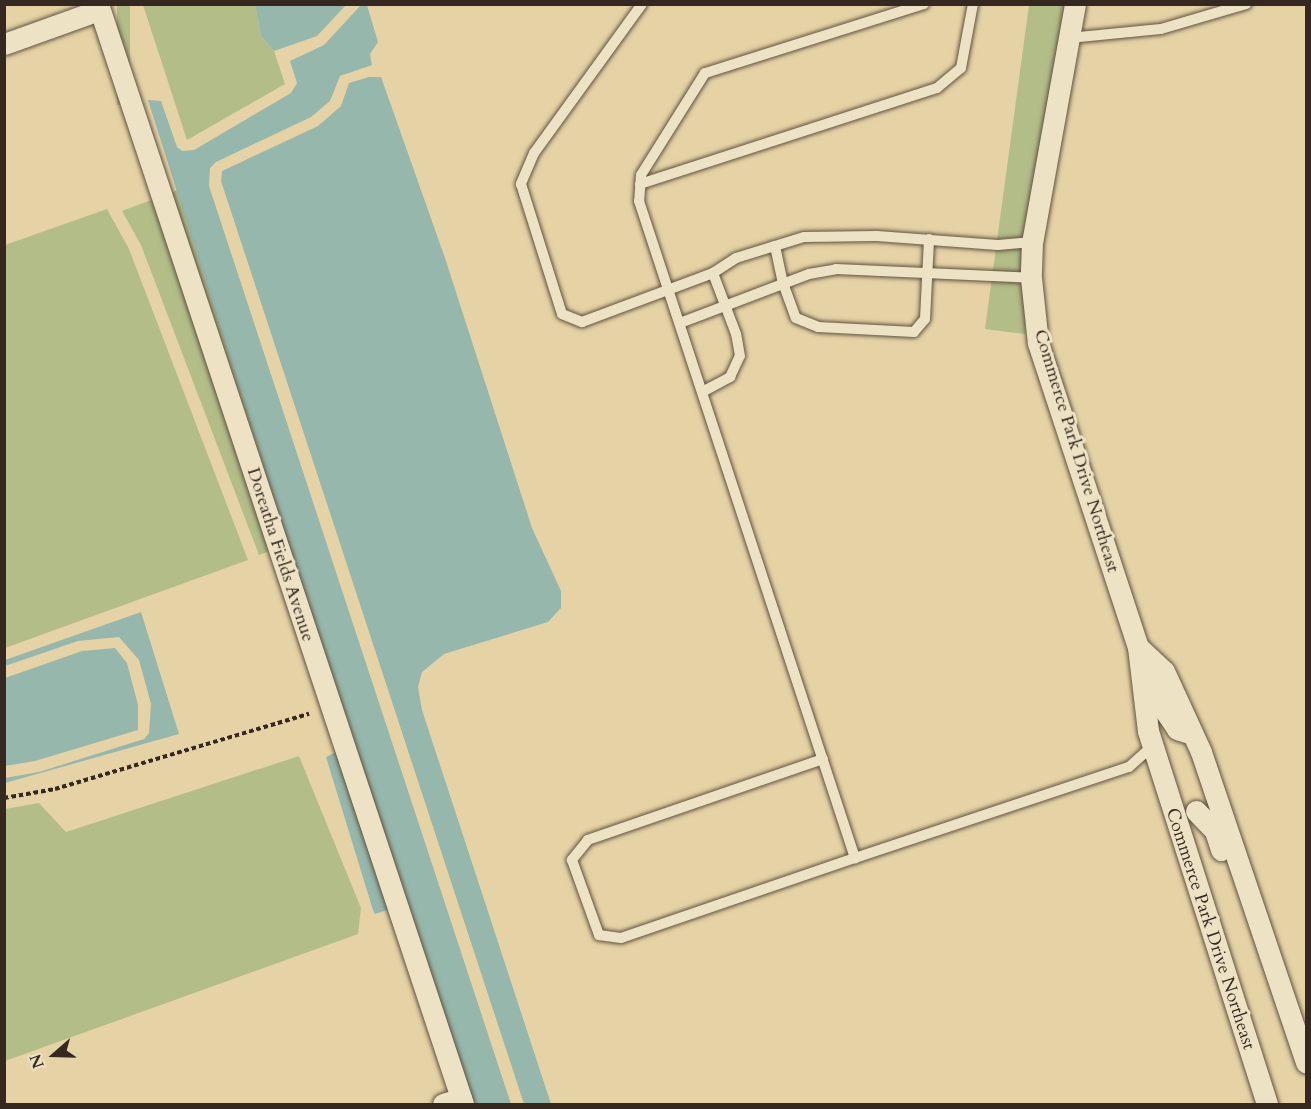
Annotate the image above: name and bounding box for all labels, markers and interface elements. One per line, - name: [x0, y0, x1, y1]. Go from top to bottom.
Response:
- street label: Commerce Park Drive Northeast: [1029, 327, 1123, 575]
- street label: Doreatha Fields Avenue: [242, 465, 318, 645]
- street label: Commerce Park Drive Northeast: [1161, 806, 1259, 1052]
- north arrow: [24, 1025, 84, 1085]
- text: N: [24, 1051, 50, 1071]

